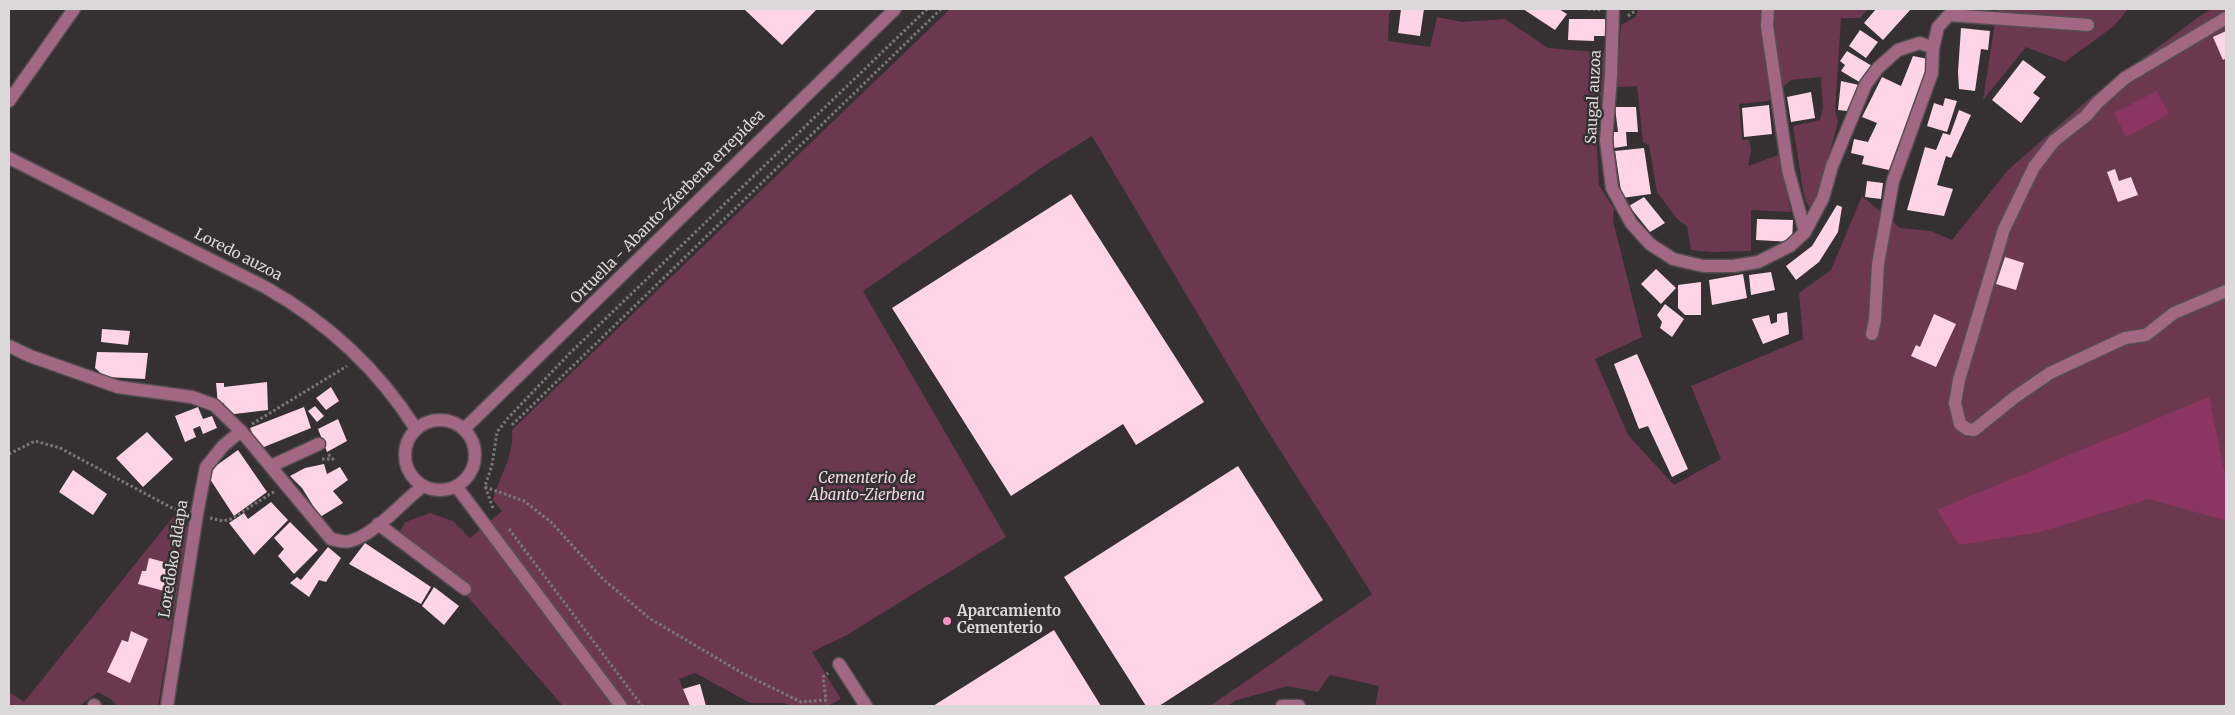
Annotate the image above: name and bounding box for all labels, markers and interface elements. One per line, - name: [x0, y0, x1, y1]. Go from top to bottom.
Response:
- street label: Saugal auzoa: [1583, 50, 1605, 144]
- street label: Ortuella - Abanto-Zierbena errepidea: [567, 106, 769, 308]
- street label: Loredo auzoa: [191, 225, 285, 285]
- park label: Cementerio de Abanto-Zierbena: [809, 470, 925, 505]
- street label: Loredoko aldapa: [156, 499, 192, 619]
- place label: Aparcamiento Cementerio: [957, 603, 1061, 638]
- marker: Aparcamiento Cementerio: [941, 615, 953, 627]

